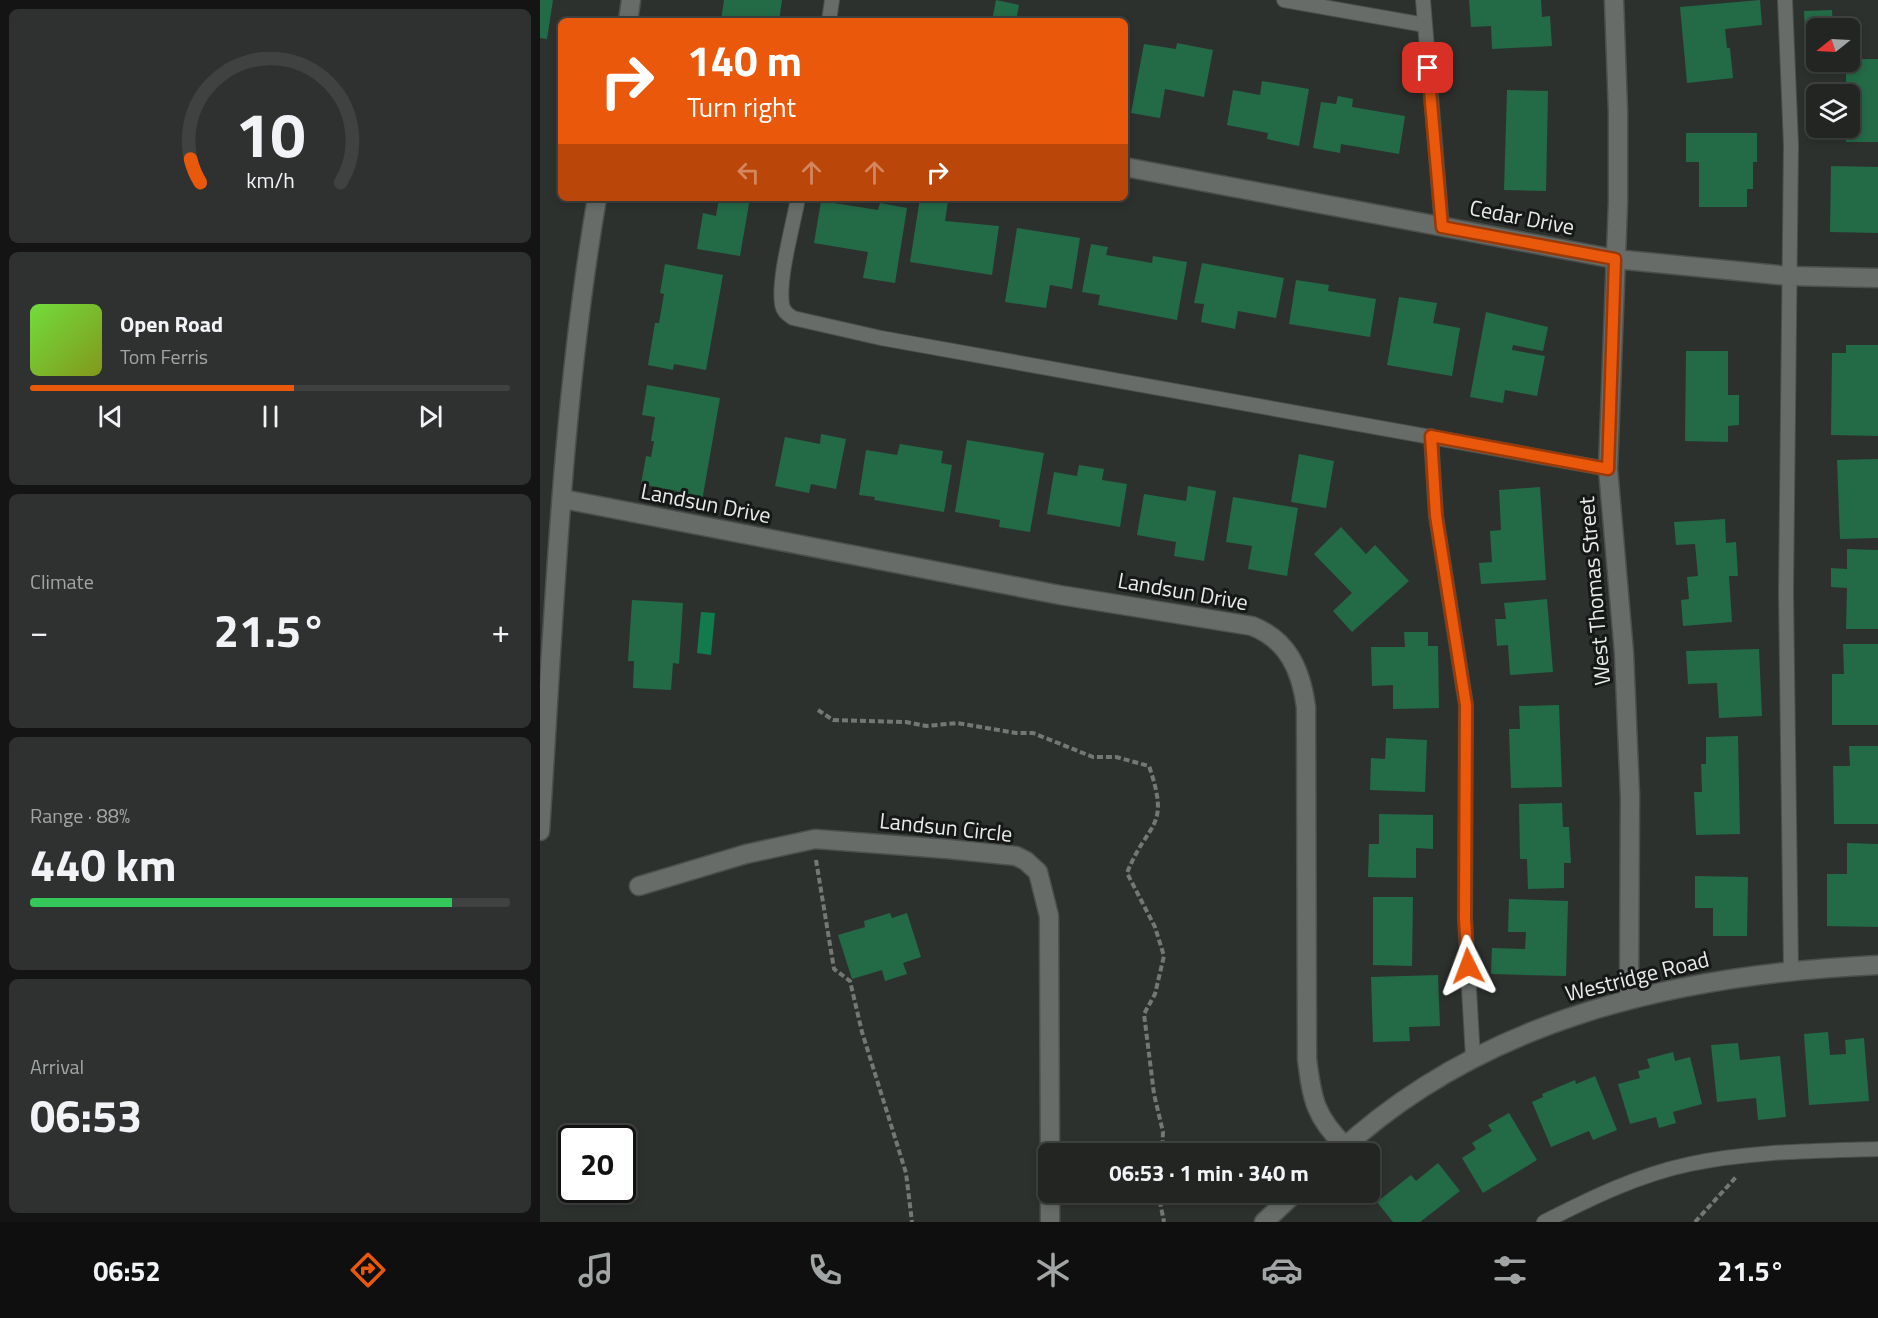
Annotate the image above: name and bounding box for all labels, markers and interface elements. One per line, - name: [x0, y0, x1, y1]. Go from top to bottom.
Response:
- north arrow: [1806, 18, 1860, 72]
- map controls: [1806, 18, 1860, 138]
- text: 140 m: [687, 28, 802, 92]
- icon: right: [588, 42, 666, 120]
- pin: [1402, 42, 1453, 93]
- icon: arrive: [1411, 51, 1444, 84]
- button: layers: [1806, 84, 1860, 138]
- text: 10: [235, 86, 305, 181]
- text: Turn right: [687, 86, 796, 127]
- icon: left: [732, 156, 765, 189]
- icon: ahead: [795, 156, 828, 189]
- icon: ahead: [858, 156, 891, 189]
- icon: right: [921, 156, 954, 189]
- text: km/h: [246, 164, 294, 196]
- street label: Cedar Drive: [1467, 190, 1577, 244]
- text: Open Road: [120, 307, 223, 341]
- text: Tom Ferris: [120, 341, 208, 372]
- icon: previous: [94, 400, 127, 433]
- icon: pause: [254, 400, 287, 433]
- icon: next: [414, 400, 447, 433]
- street label: Landsun Drive: [638, 474, 774, 532]
- street label: West Thomas Street: [1569, 495, 1619, 687]
- street label: Landsun Drive: [1115, 563, 1251, 619]
- text: Climate: [30, 566, 94, 597]
- text: 21.5°: [214, 596, 326, 664]
- text: −: [30, 606, 48, 656]
- text: +: [492, 606, 510, 656]
- text: Range · 88%: [30, 800, 130, 831]
- street label: Landsun Circle: [878, 803, 1014, 851]
- text: 440 km: [30, 830, 176, 898]
- position arrow: [1436, 934, 1500, 998]
- street label: Westridge Road: [1562, 942, 1712, 1010]
- text: Arrival: [30, 1051, 84, 1082]
- text: 06:53: [30, 1081, 142, 1149]
- speed limit sign: 20: [558, 1125, 636, 1203]
- text: 06:53 · 1 min · 340 m: [1109, 1156, 1309, 1190]
- icon: directions: [347, 1249, 389, 1291]
- icon: music: [575, 1249, 617, 1291]
- icon: phone: [804, 1249, 846, 1291]
- icon: climate: [1032, 1249, 1074, 1291]
- icon: car: [1261, 1249, 1303, 1291]
- icon: filters: [1489, 1249, 1531, 1291]
- text: 06:52: [93, 1250, 161, 1291]
- text: 21.5°: [1717, 1250, 1785, 1291]

